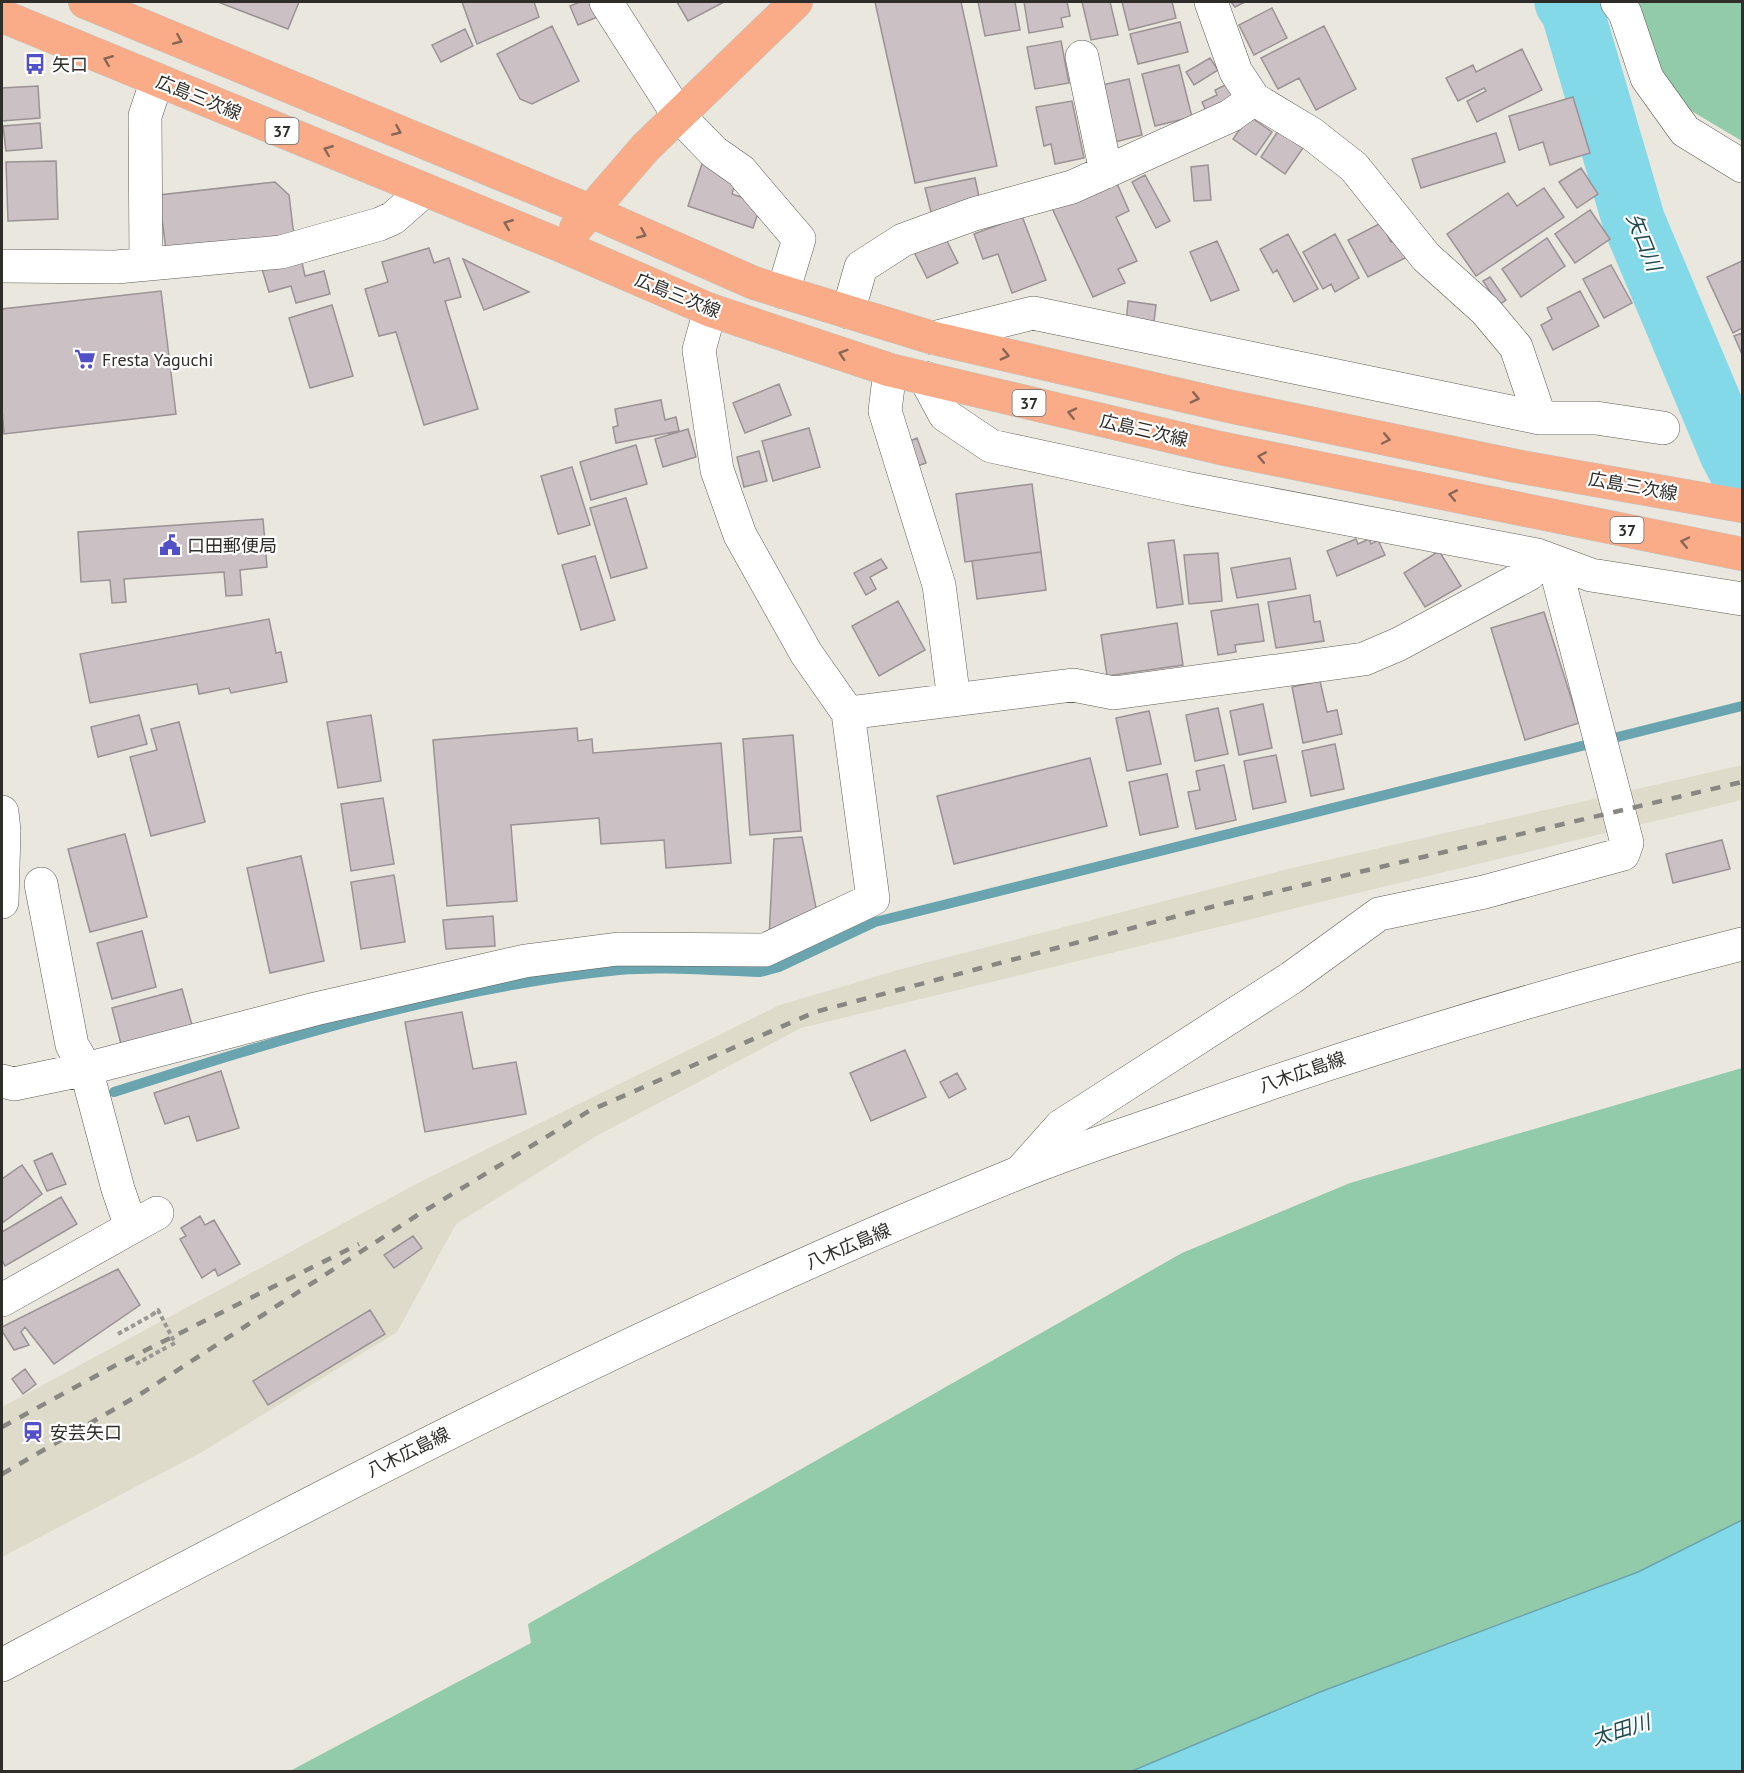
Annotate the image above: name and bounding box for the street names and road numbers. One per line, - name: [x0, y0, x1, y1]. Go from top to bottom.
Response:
- street label: 広島三次線: [153, 69, 245, 125]
- road number: 37: [266, 118, 298, 144]
- street label: 広島三次線: [632, 267, 724, 323]
- road number: 37: [1012, 390, 1046, 416]
- street label: 広島三次線: [1098, 409, 1190, 451]
- street label: 広島三次線: [1587, 467, 1679, 505]
- road number: 37: [1610, 517, 1644, 543]
- street label: 八木広島線: [1256, 1046, 1348, 1098]
- street label: 八木広島線: [802, 1218, 894, 1274]
- street label: 八木広島線: [363, 1422, 453, 1482]

